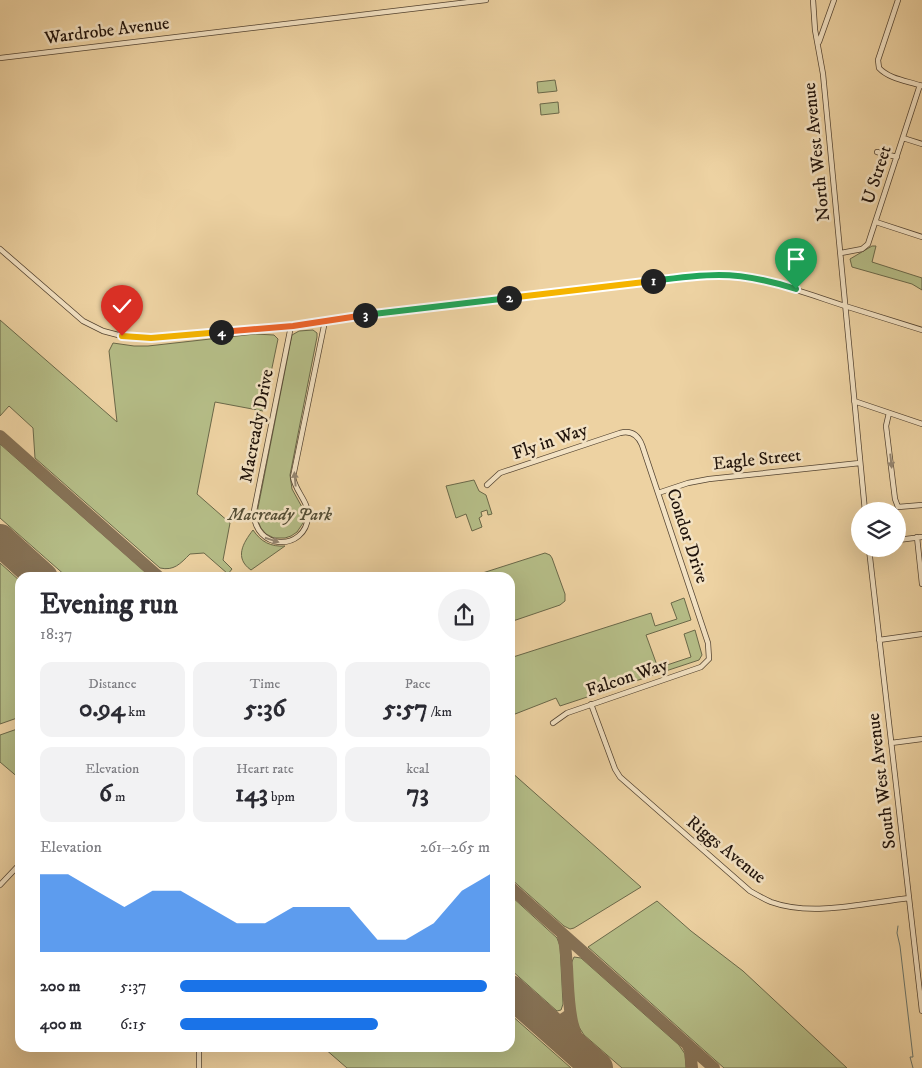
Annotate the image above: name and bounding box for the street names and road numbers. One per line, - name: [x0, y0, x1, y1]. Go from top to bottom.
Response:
- street label: Wardrobe Avenue: [42, 12, 171, 50]
- street label: North West Avenue: [799, 81, 835, 223]
- street label: U Street: [857, 143, 897, 207]
- street label: Macready Drive: [235, 367, 279, 485]
- street label: Fly in Way: [510, 419, 591, 465]
- street label: Eagle Street: [712, 444, 802, 476]
- street label: Condor Drive: [661, 486, 713, 586]
- street label: Falcon Way: [583, 654, 671, 702]
- street label: South West Avenue: [863, 712, 901, 850]
- street label: Riggs Avenue: [682, 811, 770, 889]

